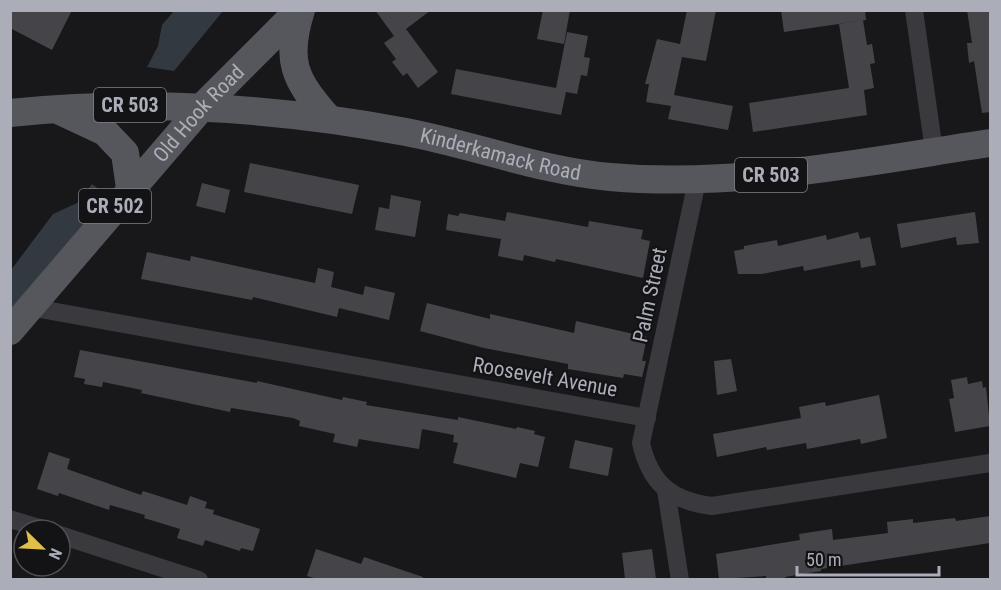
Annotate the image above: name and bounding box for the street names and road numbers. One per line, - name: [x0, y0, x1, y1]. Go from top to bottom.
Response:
- street label: Old Hook Road: [148, 60, 249, 167]
- road number: CR 503: [94, 88, 166, 122]
- street label: Kinderkamack Road: [418, 123, 583, 185]
- road number: CR 503: [735, 158, 807, 192]
- road number: CR 502: [79, 189, 151, 223]
- street label: Palm Street: [628, 245, 672, 345]
- street label: Roosevelt Avenue: [471, 352, 619, 402]

